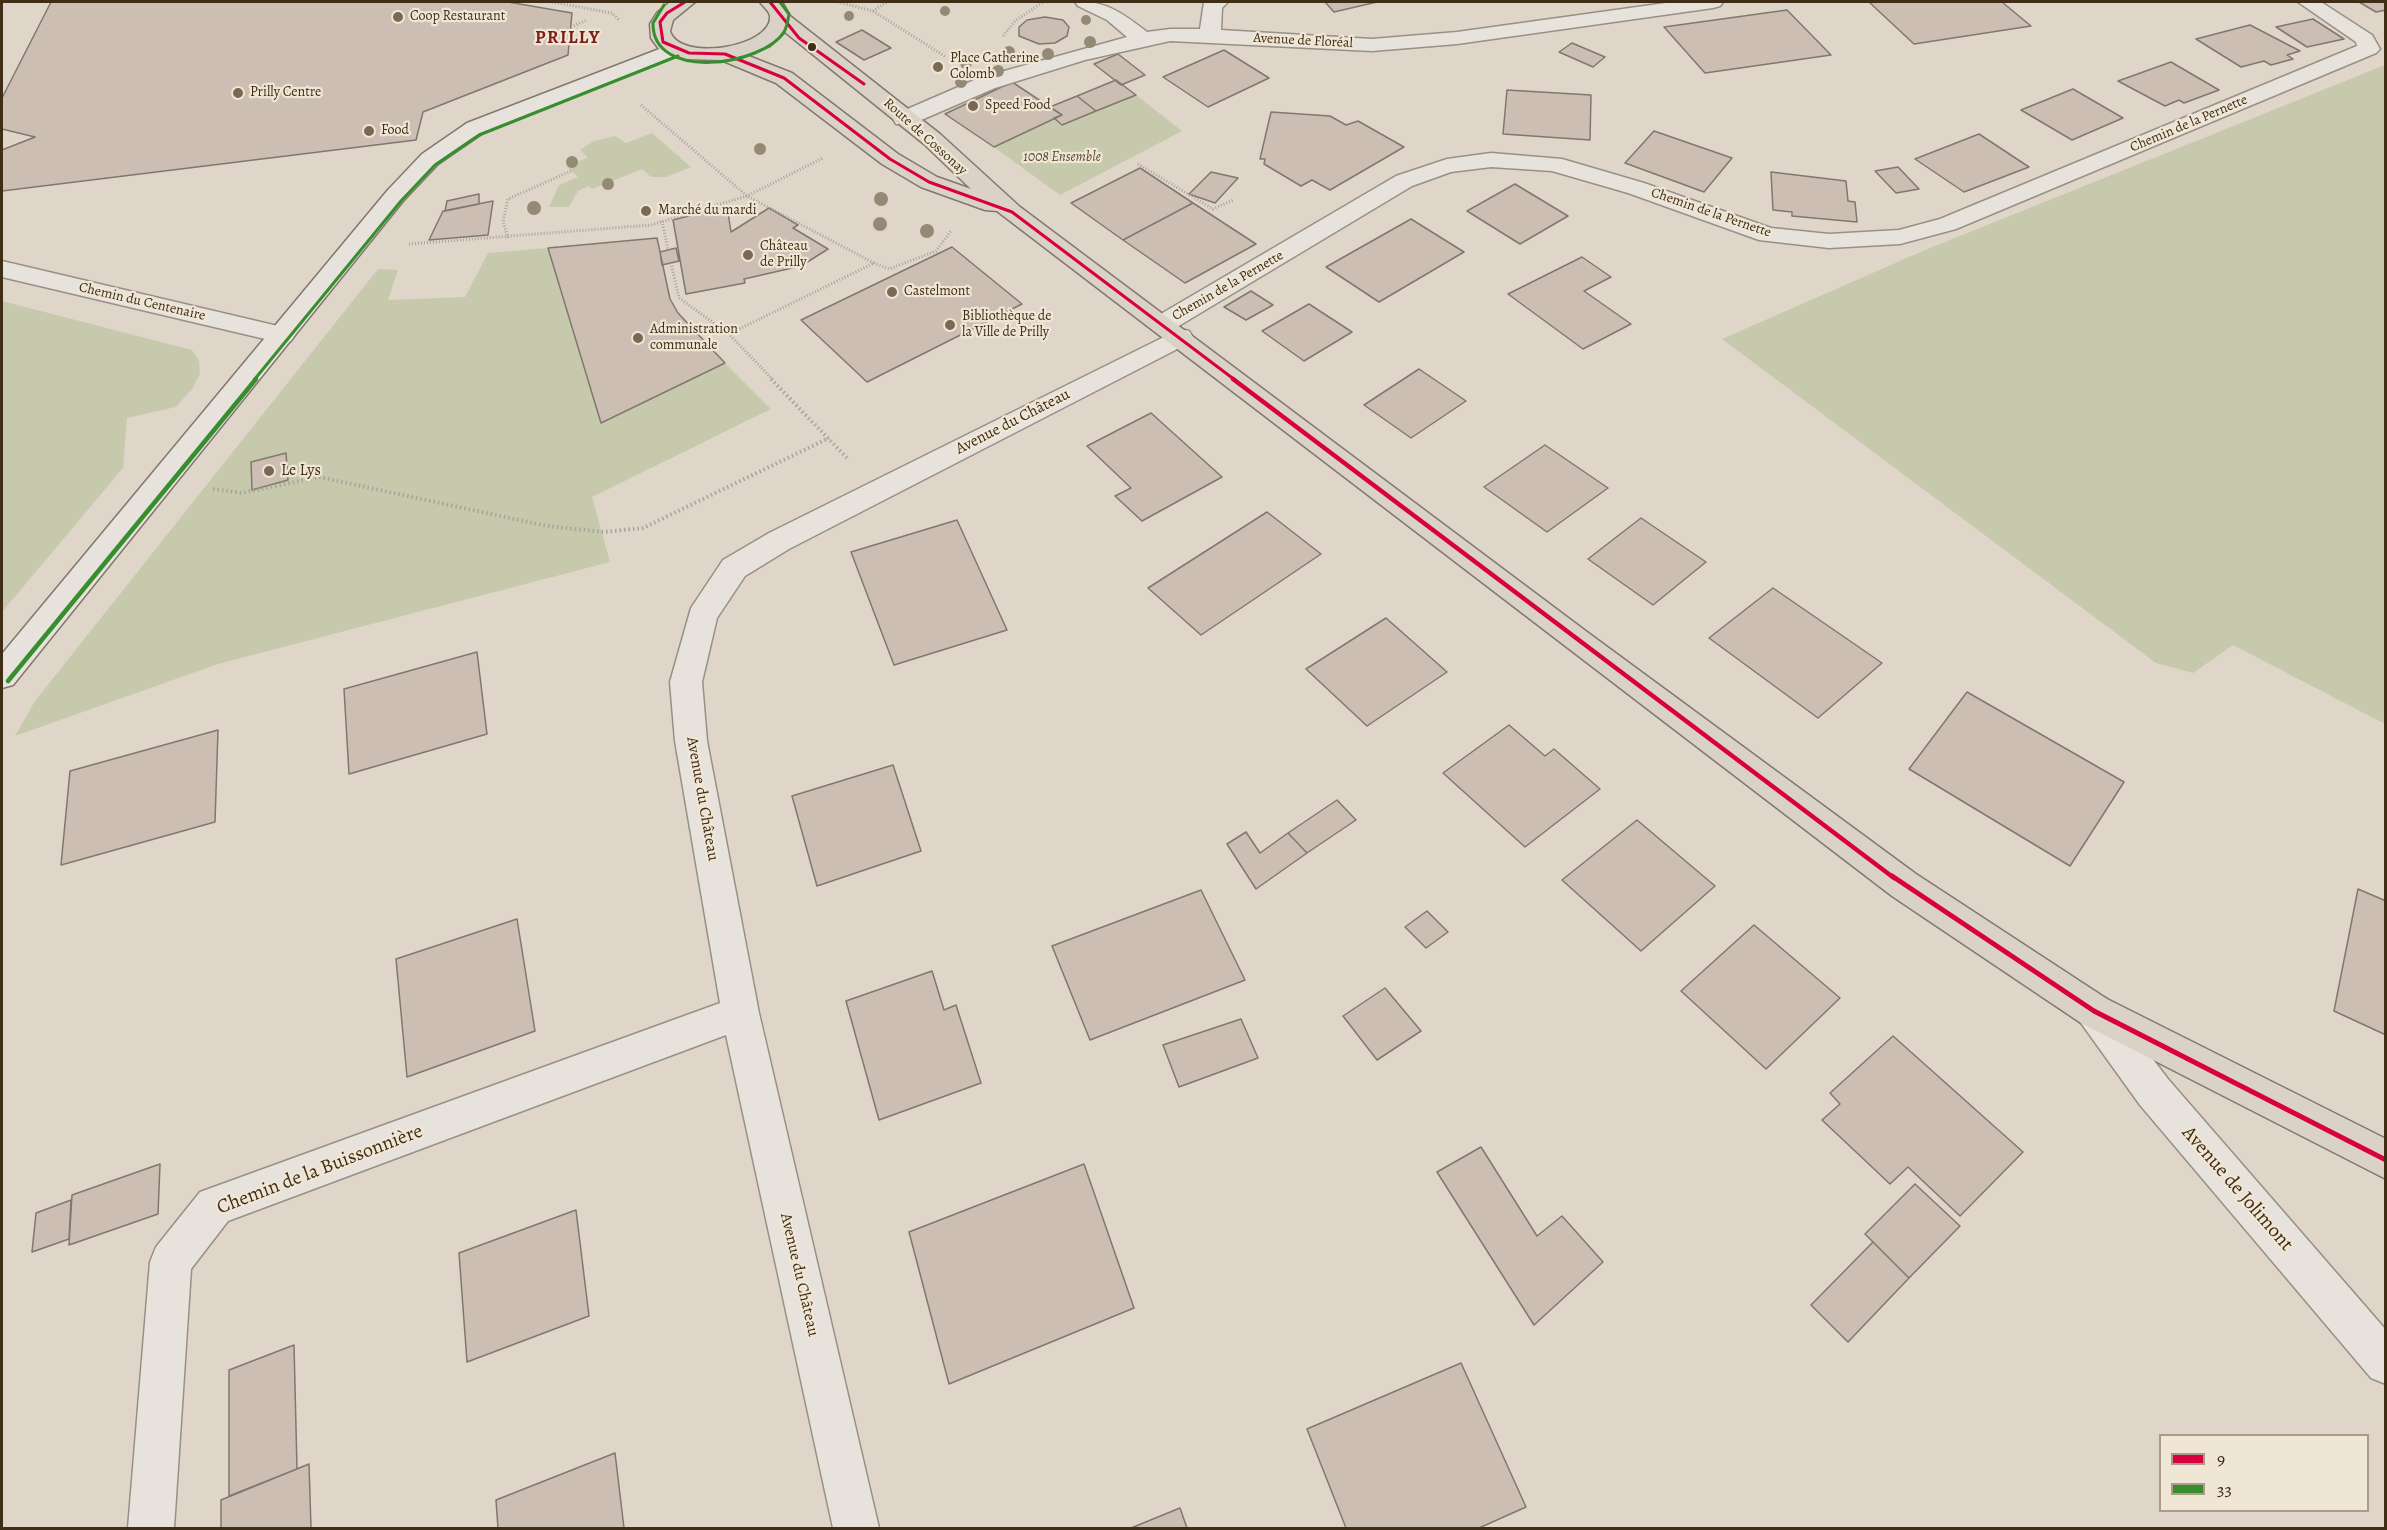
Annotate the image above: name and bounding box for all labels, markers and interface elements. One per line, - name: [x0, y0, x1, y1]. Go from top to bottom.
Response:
- place label: Coop Restaurant: [410, 9, 505, 25]
- marker: Coop Restaurant: [391, 10, 405, 24]
- district label: PRILLY: [535, 28, 601, 50]
- street label: Avenue de Floréal: [1253, 30, 1353, 52]
- unlabelled marker: [806, 41, 818, 53]
- place label: Place Catherine Colomb: [950, 51, 1039, 84]
- marker: Place Catherine Colomb: [931, 60, 945, 74]
- place label: Prilly Centre: [250, 85, 321, 101]
- marker: Prilly Centre: [231, 86, 245, 100]
- street label: Chemin de la Pernette: [2128, 92, 2250, 156]
- street label: Route de Cossonay: [880, 95, 970, 179]
- place label: Speed Food: [985, 98, 1051, 114]
- marker: Speed Food: [966, 99, 980, 113]
- place label: Food: [381, 123, 409, 139]
- marker: Food: [362, 124, 376, 138]
- park label: 1008 Ensemble: [1023, 150, 1101, 166]
- street label: Chemin de la Pernette: [1649, 185, 1773, 241]
- place label: Marché du mardi: [658, 203, 757, 219]
- marker: Marché du mardi: [639, 204, 653, 218]
- place label: Château de Prilly: [760, 239, 808, 272]
- street label: Chemin de la Pernette: [1169, 247, 1287, 325]
- marker: Château de Prilly: [741, 248, 755, 262]
- street label: Chemin du Centenaire: [77, 279, 207, 325]
- place label: Castelmont: [904, 284, 970, 300]
- marker: Castelmont: [885, 285, 899, 299]
- place label: Bibliothèque de la Ville de Prilly: [962, 309, 1052, 342]
- marker: Bibliothèque de la Ville de Prilly: [943, 318, 957, 332]
- place label: Administration communale: [650, 322, 738, 354]
- marker: Administration communale: [631, 331, 645, 345]
- street label: Avenue du Château: [953, 385, 1073, 459]
- place label: Le Lys: [281, 461, 321, 481]
- marker: Le Lys: [262, 464, 276, 478]
- street label: Avenue du Château: [682, 735, 722, 863]
- street label: Chemin de la Buissonnière: [214, 1120, 426, 1220]
- street label: Avenue de Jolimont: [2176, 1122, 2298, 1256]
- street label: Avenue du Château: [775, 1212, 823, 1338]
- legend: [2159, 1434, 2369, 1512]
- text: 9: [2217, 1447, 2225, 1471]
- text: 33: [2217, 1477, 2232, 1501]

